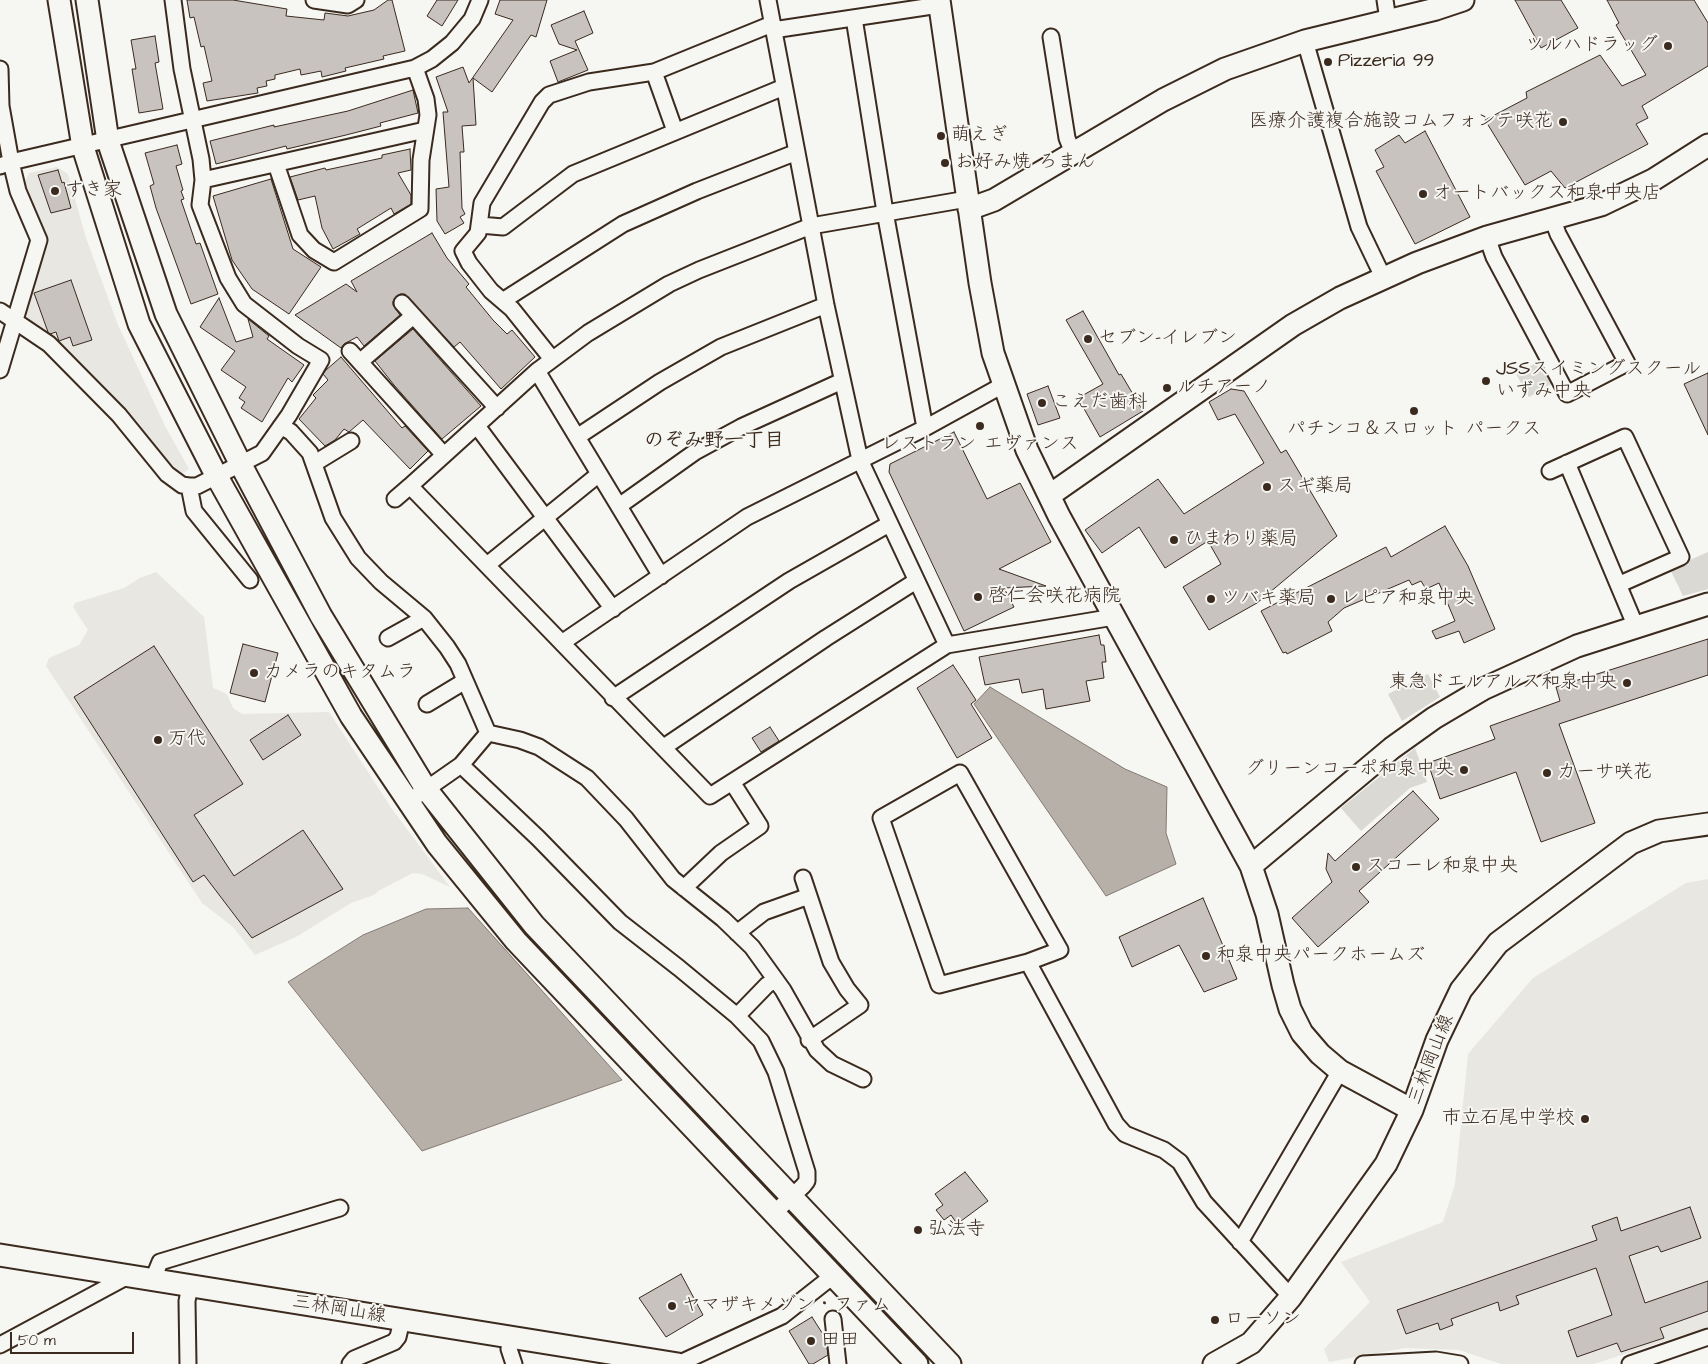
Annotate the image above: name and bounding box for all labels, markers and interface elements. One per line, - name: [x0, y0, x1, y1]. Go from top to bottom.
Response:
- place label: ツルハドラッグ: [1525, 35, 1658, 57]
- marker: ツルハドラッグ: [1662, 40, 1674, 52]
- place label: Pizzeria 99: [1338, 51, 1434, 73]
- marker: Pizzeria 99: [1322, 56, 1334, 68]
- place label: 医療介護複合施設コムフォンテ咲花: [1249, 111, 1553, 133]
- marker: 医療介護複合施設コムフォンテ咲花: [1557, 116, 1569, 128]
- place label: 萌えぎ: [951, 125, 1008, 147]
- marker: 萌えぎ: [935, 130, 947, 142]
- place label: お好み焼 ろまん: [955, 152, 1096, 174]
- marker: お好み焼 ろまん: [939, 157, 951, 169]
- place label: すき家: [65, 180, 122, 202]
- place label: オートバックス和泉中央店: [1433, 183, 1661, 205]
- marker: すき家: [49, 185, 61, 197]
- marker: オートバックス和泉中央店: [1417, 188, 1429, 200]
- place label: セブン-イレブン: [1098, 328, 1237, 350]
- marker: セブン-イレブン: [1082, 333, 1094, 345]
- place label: JSSスイミングスクール いずみ中央: [1496, 359, 1701, 403]
- marker: JSSスイミングスクール いずみ中央: [1480, 375, 1492, 387]
- place label: ルチアーノ: [1177, 377, 1271, 399]
- marker: ルチアーノ: [1161, 382, 1173, 394]
- place label: こえだ歯科: [1052, 392, 1147, 414]
- marker: こえだ歯科: [1036, 397, 1048, 409]
- marker: パチンコ＆スロット パークス: [1408, 405, 1420, 417]
- place label: パチンコ＆スロット パークス: [1287, 419, 1541, 441]
- marker: レストラン エヴァンス: [974, 420, 986, 432]
- district label: のぞみ野一丁目: [644, 430, 784, 454]
- place label: レストラン エヴァンス: [881, 434, 1079, 456]
- place label: スギ薬局: [1277, 476, 1353, 498]
- marker: スギ薬局: [1261, 481, 1273, 493]
- place label: ひまわり薬局: [1184, 529, 1298, 551]
- marker: ひまわり薬局: [1168, 534, 1180, 546]
- place label: 啓仁会咲花病院: [988, 586, 1121, 608]
- place label: ツバキ薬局: [1221, 588, 1316, 610]
- place label: レピア和泉中央: [1341, 588, 1474, 610]
- marker: 啓仁会咲花病院: [972, 591, 984, 603]
- marker: ツバキ薬局: [1205, 593, 1217, 605]
- marker: レピア和泉中央: [1325, 593, 1337, 605]
- place label: カメラのキタムラ: [264, 662, 416, 684]
- marker: カメラのキタムラ: [248, 667, 260, 679]
- place label: 東急ドエルアルス和泉中央: [1389, 672, 1617, 694]
- marker: 東急ドエルアルス和泉中央: [1621, 677, 1633, 689]
- place label: 万代: [168, 729, 206, 751]
- marker: 万代: [152, 734, 164, 746]
- place label: グリーンコーポ和泉中央: [1245, 759, 1454, 781]
- place label: カーサ咲花: [1557, 762, 1652, 784]
- marker: グリーンコーポ和泉中央: [1458, 764, 1470, 776]
- marker: カーサ咲花: [1541, 767, 1553, 779]
- place label: スコーレ和泉中央: [1366, 856, 1518, 878]
- marker: スコーレ和泉中央: [1350, 861, 1362, 873]
- place label: 和泉中央パークホームズ: [1216, 945, 1425, 967]
- marker: 和泉中央パークホームズ: [1200, 950, 1212, 962]
- street label: 三林岡山線: [1404, 1012, 1460, 1108]
- place label: 市立石尾中学校: [1442, 1108, 1575, 1130]
- marker: 市立石尾中学校: [1579, 1113, 1591, 1125]
- place label: 弘法寺: [928, 1219, 985, 1241]
- marker: 弘法寺: [912, 1224, 924, 1236]
- street label: 三林岡山線: [290, 1291, 388, 1329]
- place label: ヤマザキメゾン・ファム: [682, 1295, 891, 1317]
- marker: ヤマザキメゾン・ファム: [666, 1300, 678, 1312]
- place label: ローソン: [1225, 1309, 1301, 1331]
- marker: ローソン: [1209, 1314, 1221, 1326]
- scale bar: [12, 1322, 136, 1354]
- text: 50 m: [18, 1330, 56, 1351]
- place label: 田田: [821, 1330, 859, 1352]
- marker: 田田: [805, 1335, 817, 1347]

